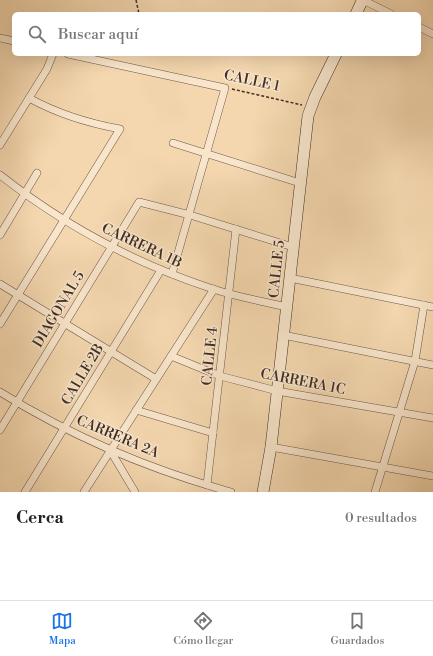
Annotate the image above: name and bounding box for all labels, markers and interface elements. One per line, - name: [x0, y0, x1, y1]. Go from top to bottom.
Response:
- search box: [12, 12, 421, 56]
- icon: search: [26, 23, 48, 45]
- text: Buscar aquí: [58, 25, 139, 44]
- street label: CALLE 1: [222, 66, 281, 96]
- street label: CARRERA 1B: [99, 219, 185, 272]
- street label: CALLE 5: [265, 239, 289, 299]
- street label: DIAGONAL 5: [29, 268, 89, 351]
- street label: CALLE 4: [198, 326, 222, 386]
- street label: CALLE 2B: [57, 341, 108, 409]
- street label: CARRERA 1C: [259, 365, 347, 399]
- street label: CARRERA 2A: [74, 411, 162, 463]
- text: Cerca: [16, 507, 64, 529]
- text: 0 resultados: [345, 510, 417, 526]
- tab: Mapa: [49, 610, 76, 648]
- tab: Cómo llegar: [173, 610, 233, 648]
- tab: Guardados: [331, 610, 384, 648]

